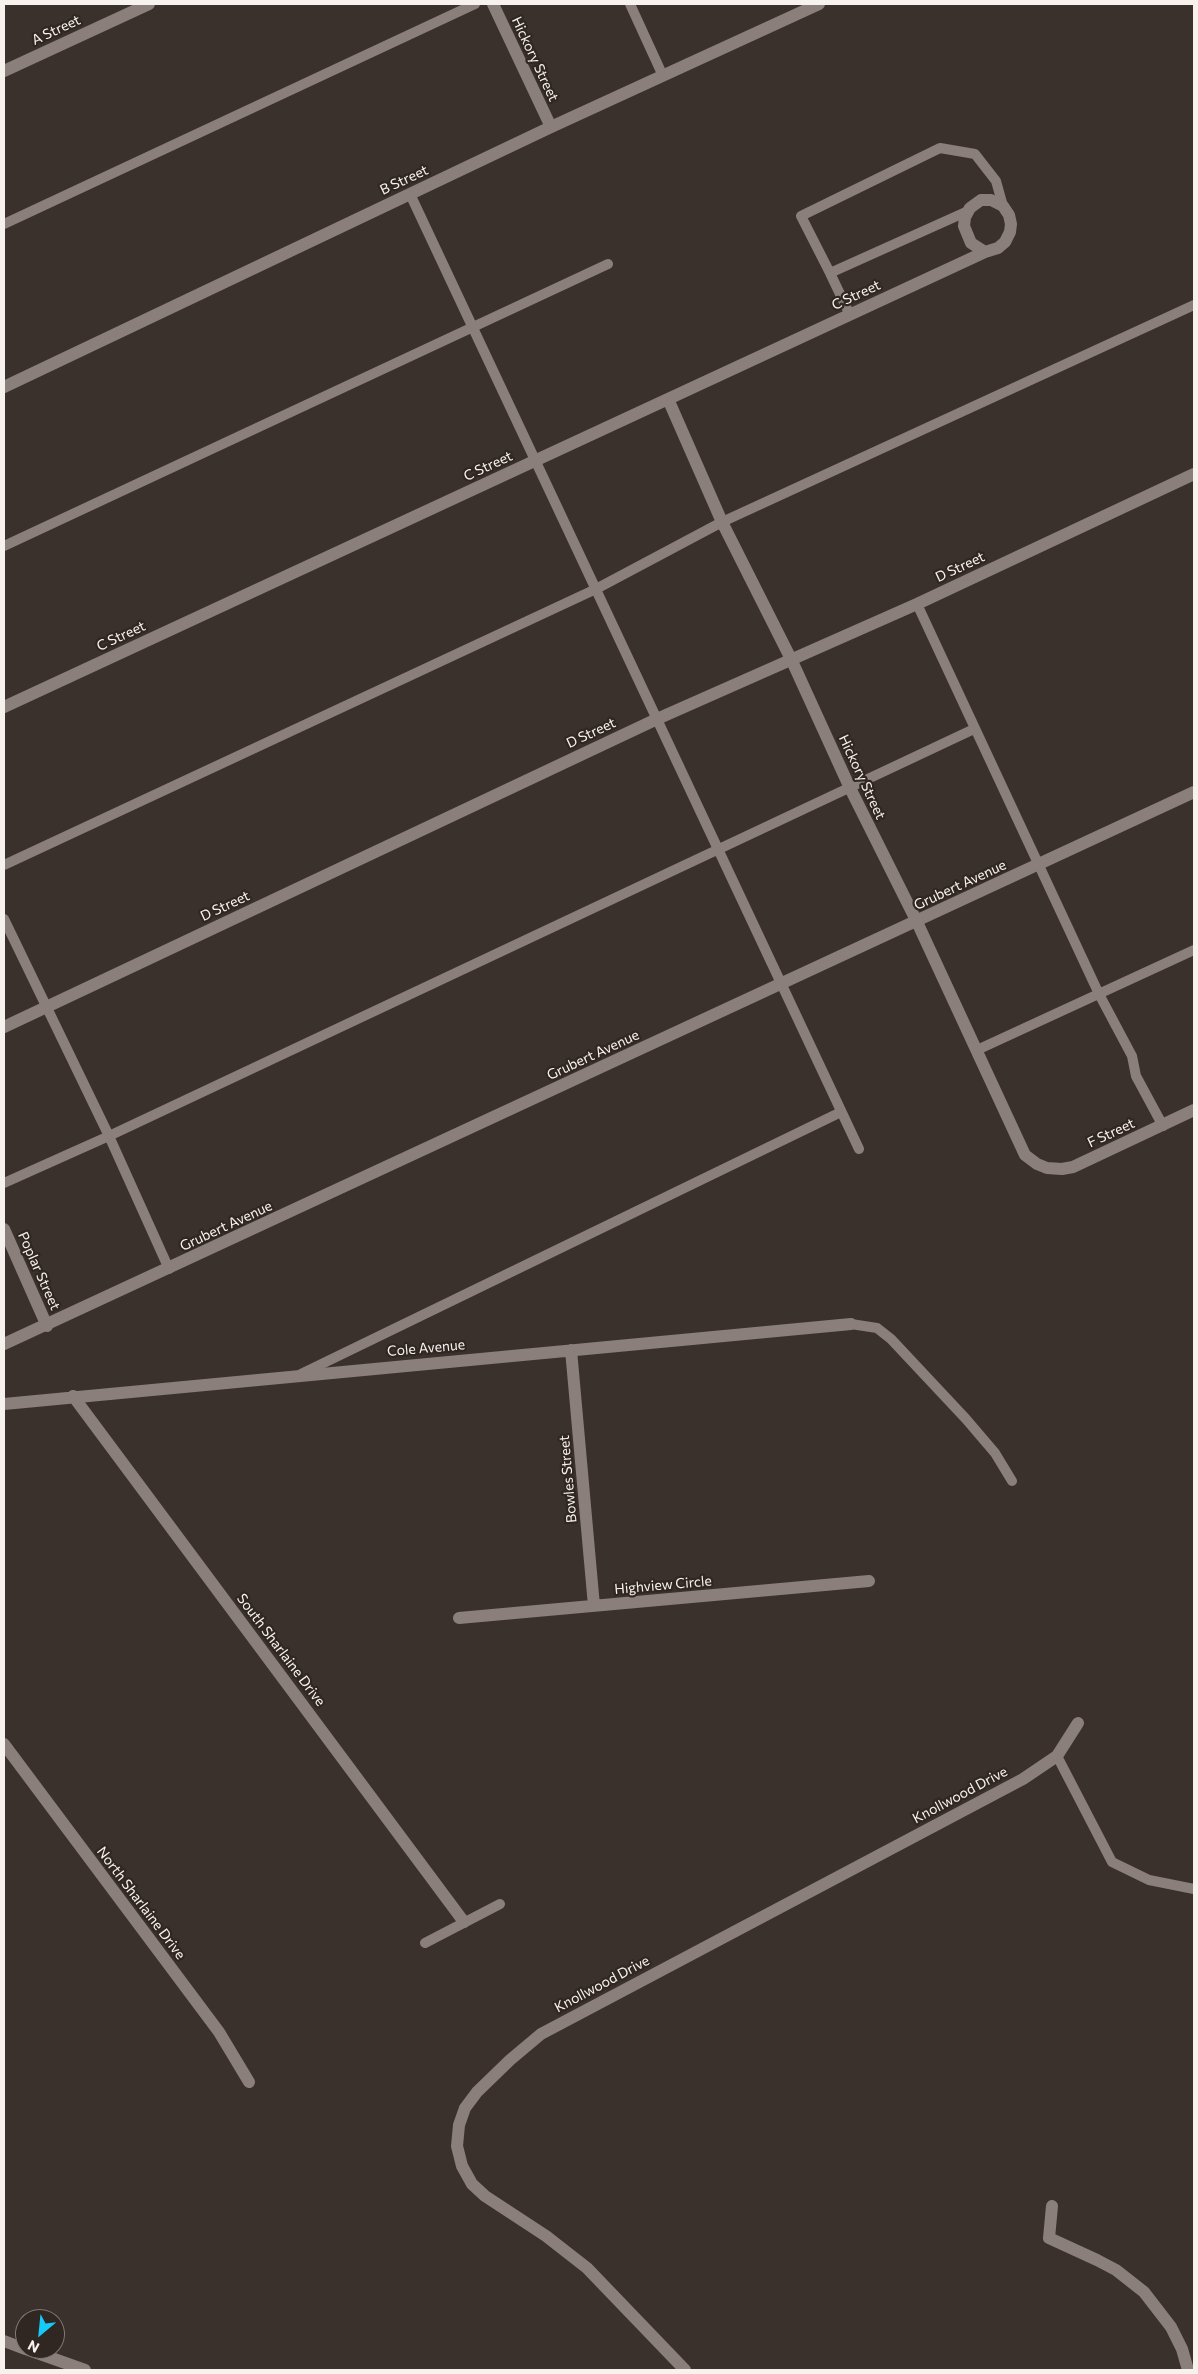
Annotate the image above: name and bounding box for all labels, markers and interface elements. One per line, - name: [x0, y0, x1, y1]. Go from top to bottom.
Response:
- street label: A Street: [29, 11, 83, 49]
- street label: Hickory Street: [508, 14, 562, 104]
- street label: B Street: [377, 162, 431, 198]
- street label: C Street: [829, 276, 883, 314]
- street label: C Street: [461, 447, 515, 485]
- street label: D Street: [933, 548, 987, 586]
- street label: C Street: [94, 617, 148, 655]
- street label: D Street: [564, 714, 618, 752]
- street label: Hickory Street: [835, 732, 889, 822]
- street label: Grubert Avenue: [911, 856, 1009, 914]
- street label: D Street: [198, 887, 252, 925]
- street label: Grubert Avenue: [544, 1026, 642, 1084]
- street label: F Street: [1085, 1115, 1137, 1151]
- street label: Grubert Avenue: [177, 1197, 275, 1255]
- street label: Poplar Street: [14, 1229, 64, 1313]
- street label: Cole Avenue: [386, 1336, 466, 1360]
- street label: Bowles Street: [556, 1434, 580, 1524]
- street label: Highview Circle: [614, 1572, 712, 1598]
- street label: South Sharlaine Drive: [233, 1590, 329, 1710]
- street label: Knollwood Drive: [910, 1763, 1010, 1827]
- street label: North Sharlaine Drive: [93, 1843, 189, 1963]
- street label: Knollwood Drive: [552, 1952, 652, 2016]
- north arrow: [15, 2309, 65, 2359]
- text: N: [25, 2337, 42, 2357]

